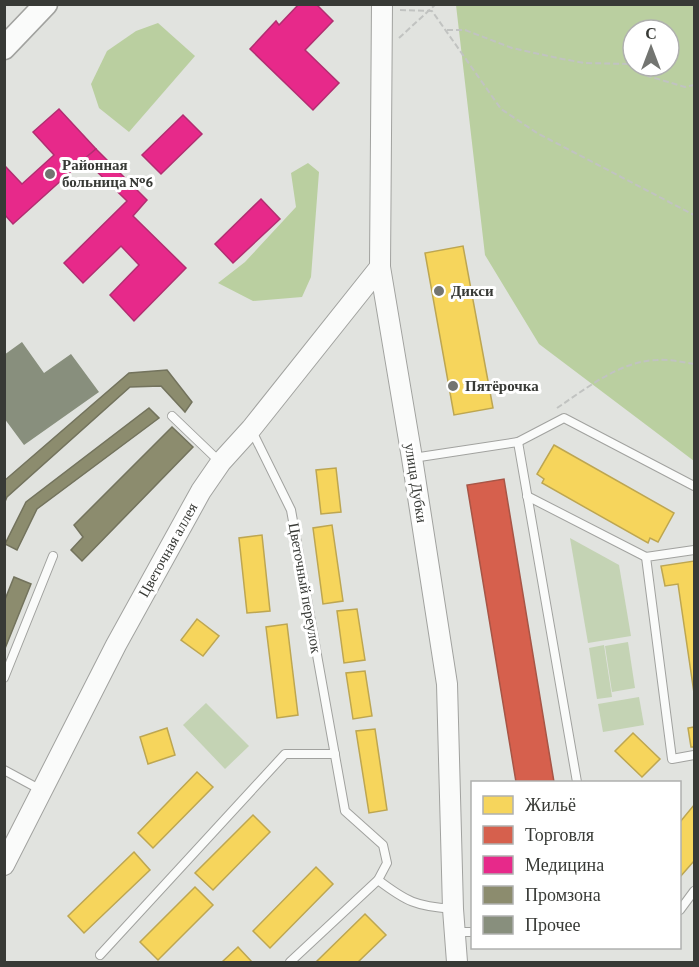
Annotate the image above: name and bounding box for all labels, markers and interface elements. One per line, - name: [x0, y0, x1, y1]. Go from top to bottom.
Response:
- north arrow: [621, 18, 681, 78]
- text: С: [645, 25, 657, 42]
- place label: Районная больница №6: [62, 157, 154, 190]
- marker: Районная больница №6: [43, 167, 57, 181]
- place label: Дикси: [451, 283, 494, 299]
- marker: Дикси: [432, 284, 446, 298]
- place label: Пятёрочка: [465, 378, 539, 394]
- marker: Пятёрочка: [446, 379, 460, 393]
- street label: улица Дубки: [402, 442, 430, 524]
- street label: Цветочная аллея: [135, 500, 201, 600]
- street label: Цветочный переулок: [286, 522, 324, 655]
- legend: [471, 781, 681, 949]
- text: Жильё: [525, 795, 576, 815]
- text: Торговля: [525, 825, 594, 845]
- text: Медицина: [525, 855, 604, 875]
- text: Промзона: [525, 885, 601, 905]
- text: Прочее: [525, 915, 581, 935]

